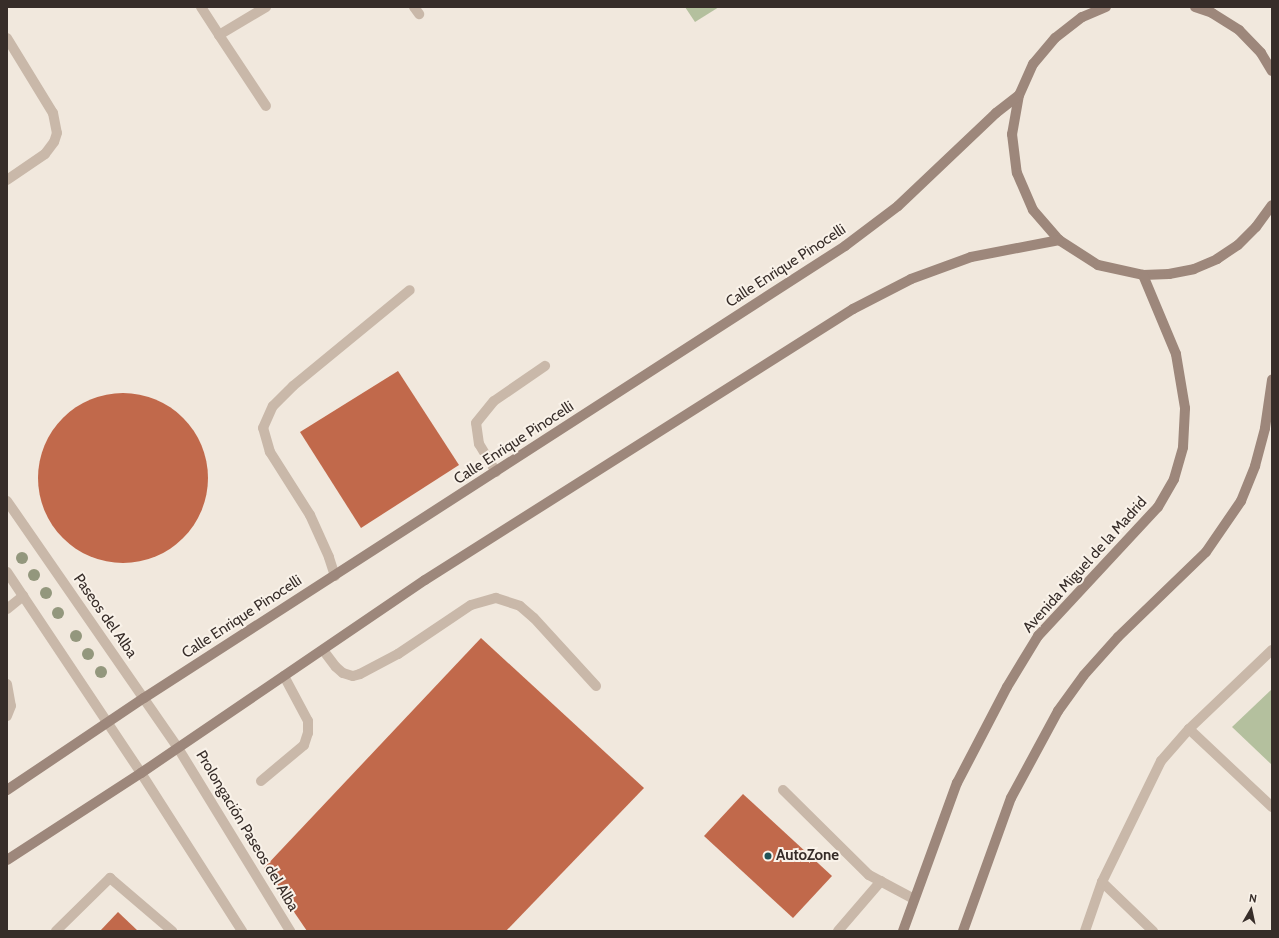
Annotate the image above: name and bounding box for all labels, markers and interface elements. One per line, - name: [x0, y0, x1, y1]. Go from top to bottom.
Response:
- street label: Calle Enrique Pinocelli: [723, 221, 849, 311]
- street label: Calle Enrique Pinocelli: [451, 398, 577, 488]
- street label: Avenida Miguel de la Madrid: [1019, 493, 1151, 637]
- street label: Paseos del Alba: [69, 571, 141, 661]
- street label: Calle Enrique Pinocelli: [179, 572, 305, 662]
- street label: Prolongación Paseos del Alba: [192, 747, 302, 915]
- place label: AutoZone: [776, 847, 839, 865]
- marker: AutoZone: [763, 851, 773, 861]
- north arrow: [1231, 890, 1271, 930]
- text: N: [1248, 891, 1258, 906]

